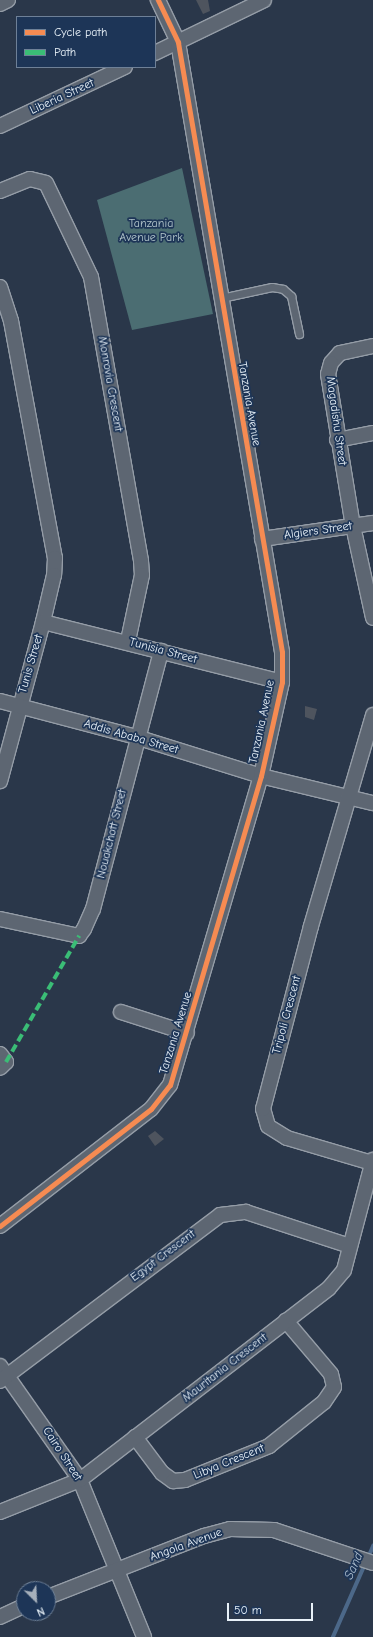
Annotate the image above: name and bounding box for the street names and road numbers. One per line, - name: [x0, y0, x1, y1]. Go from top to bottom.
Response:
- street label: Liberia Street: [28, 76, 96, 118]
- street label: Monrovia Crescent: [95, 335, 125, 433]
- street label: Tanzania Avenue: [235, 361, 263, 447]
- street label: Magadishu Street: [323, 376, 349, 466]
- street label: Algiers Street: [283, 519, 353, 543]
- street label: Tunis Street: [16, 633, 46, 695]
- street label: Tunisia Street: [127, 635, 199, 667]
- street label: Tanzania Avenue: [246, 679, 278, 765]
- street label: Addis Ababa Street: [82, 717, 180, 757]
- street label: Nouakchott Street: [94, 788, 130, 880]
- street label: Tripoli Crescent: [270, 974, 304, 1056]
- street label: Tanzania Avenue: [157, 990, 195, 1076]
- street label: Egypt Crescent: [128, 1227, 198, 1285]
- street label: Mauritania Crescent: [180, 1330, 270, 1406]
- street label: Cairo Street: [39, 1424, 85, 1484]
- street label: Libya Crescent: [191, 1441, 267, 1483]
- street label: Angola Avenue: [148, 1525, 224, 1565]

